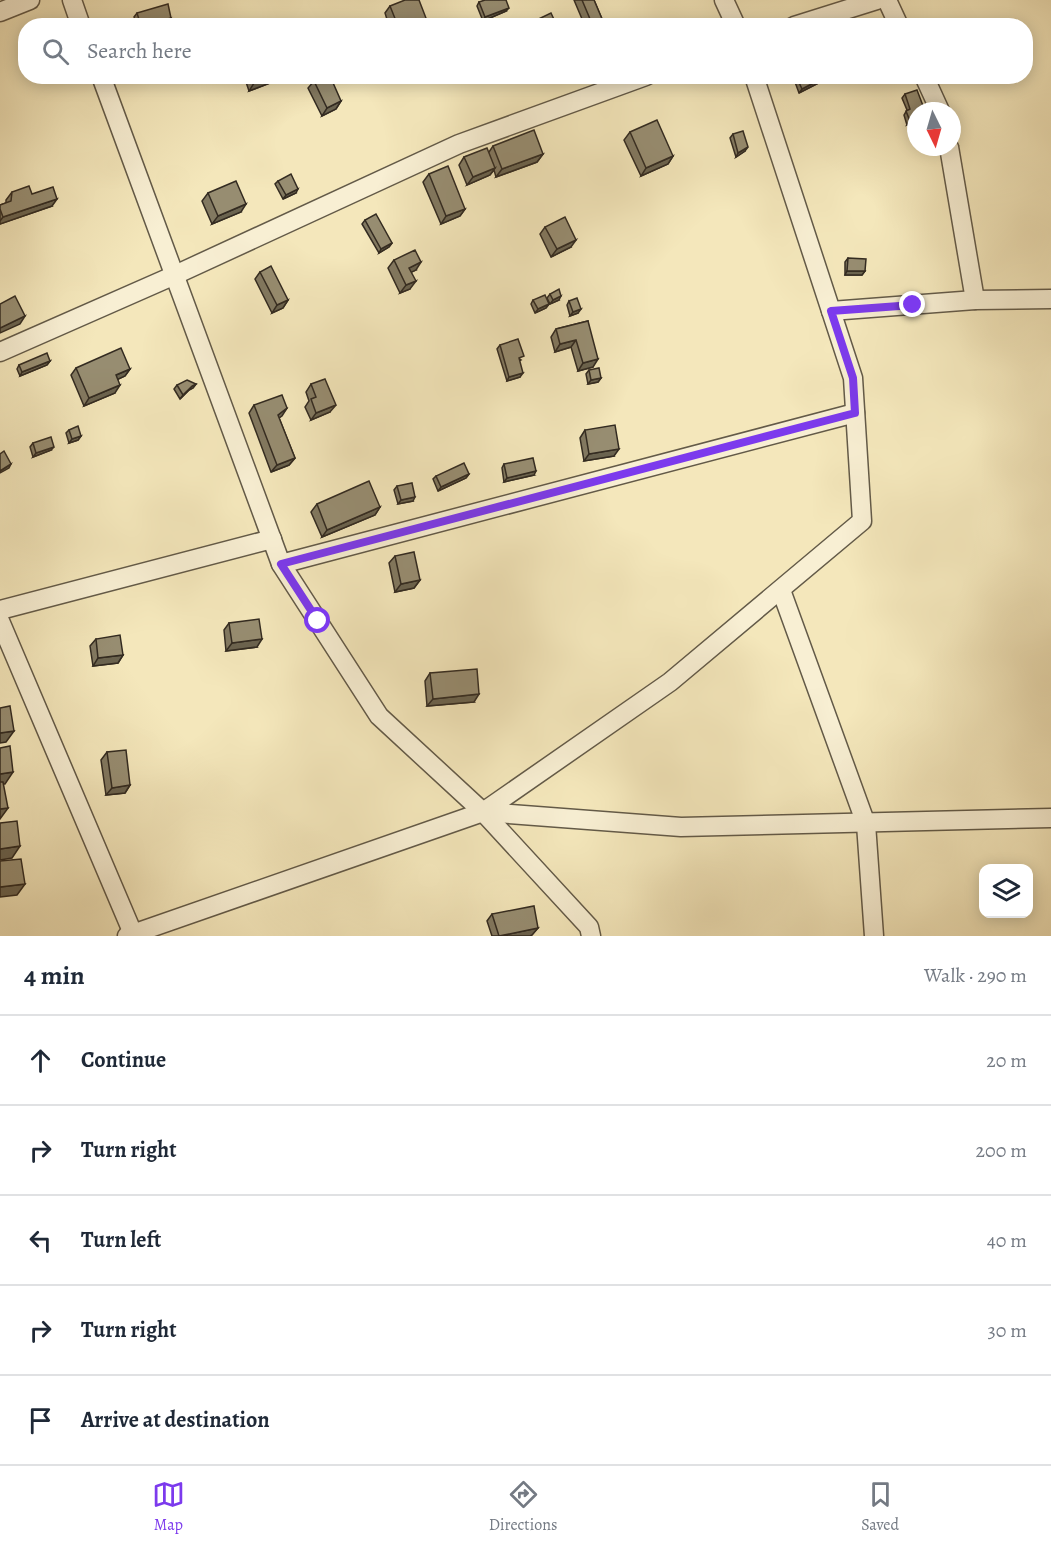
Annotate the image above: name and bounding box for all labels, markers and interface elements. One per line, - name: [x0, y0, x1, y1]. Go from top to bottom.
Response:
- search box: [18, 18, 1033, 84]
- icon: search: [39, 35, 72, 68]
- text: Search here: [87, 36, 192, 66]
- north arrow: [907, 102, 961, 156]
- route end: [899, 291, 925, 317]
- route start: [304, 607, 330, 633]
- map controls: [979, 864, 1033, 918]
- button: layers: [979, 864, 1033, 918]
- text: 4 min: [24, 958, 85, 993]
- text: Walk · 290 m: [924, 962, 1027, 989]
- icon: ahead: [24, 1044, 57, 1077]
- text: Continue: [81, 1045, 166, 1075]
- text: 20 m: [986, 1047, 1027, 1074]
- icon: right: [24, 1134, 57, 1167]
- text: Turn right: [81, 1135, 177, 1165]
- text: 200 m: [976, 1137, 1027, 1164]
- icon: left: [24, 1224, 57, 1257]
- text: Turn left: [81, 1225, 161, 1255]
- text: 40 m: [987, 1227, 1027, 1254]
- icon: right: [24, 1314, 57, 1347]
- text: Turn right: [81, 1315, 177, 1345]
- text: 30 m: [987, 1317, 1027, 1344]
- icon: arrive: [24, 1404, 57, 1437]
- text: Arrive at destination: [81, 1405, 270, 1435]
- tab: Map: [152, 1478, 185, 1536]
- tab: Directions: [489, 1478, 557, 1536]
- tab: Saved: [861, 1478, 899, 1536]

